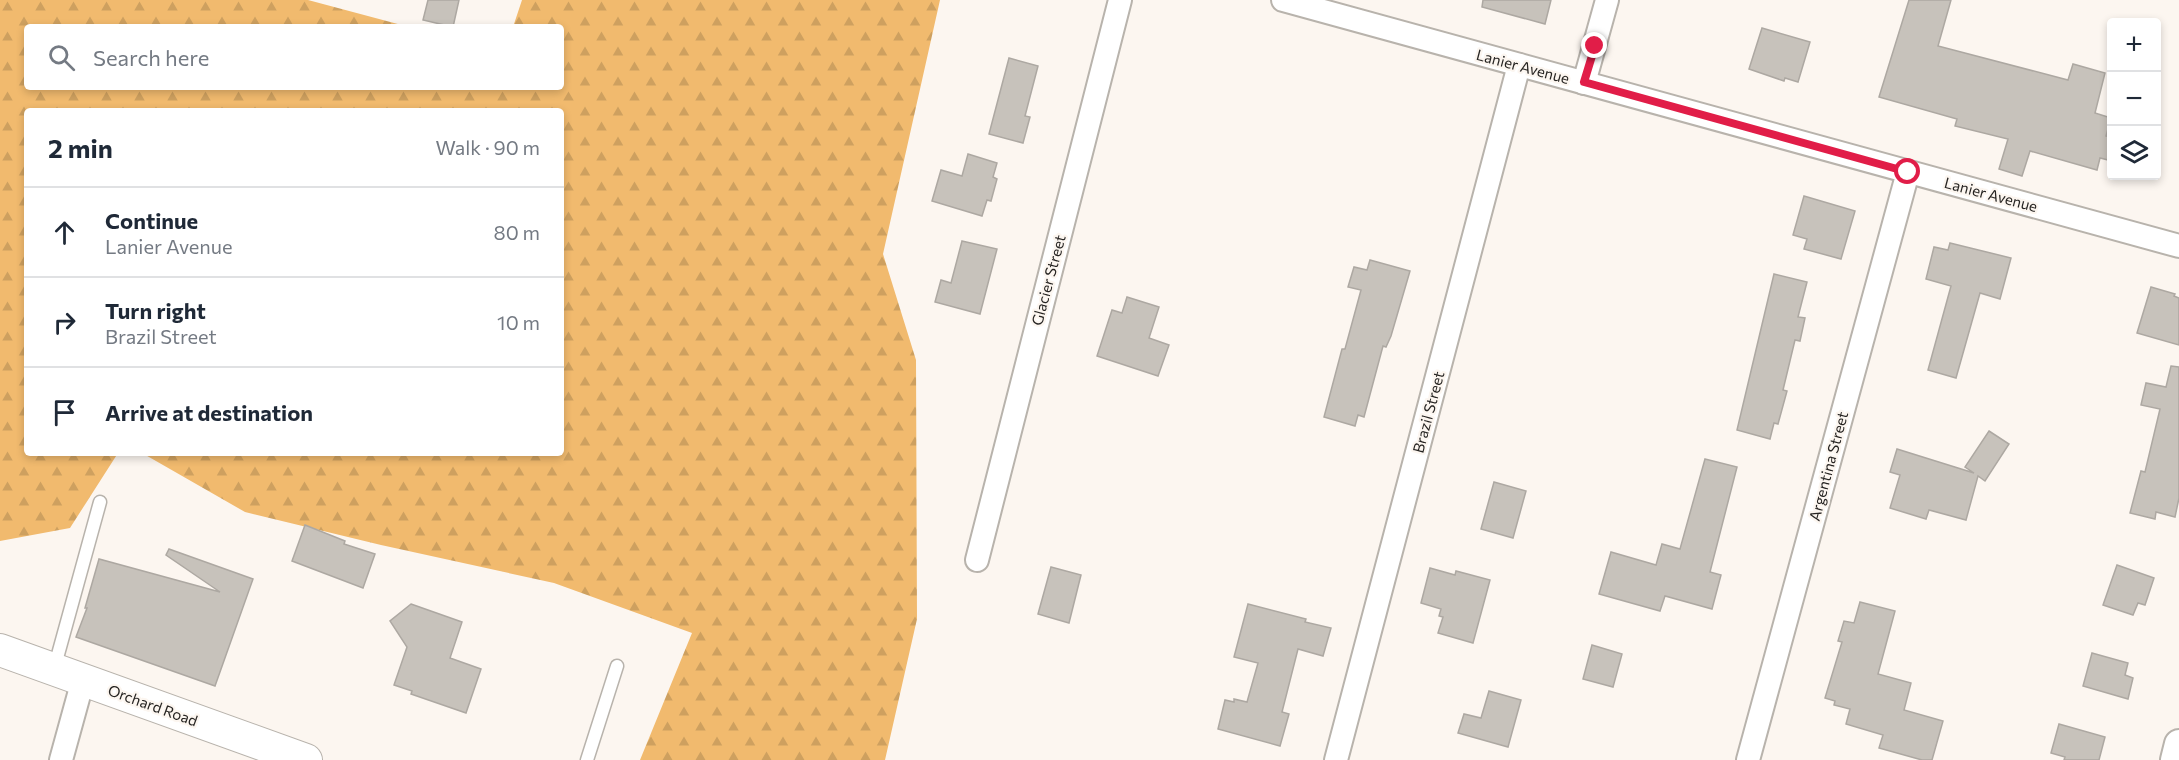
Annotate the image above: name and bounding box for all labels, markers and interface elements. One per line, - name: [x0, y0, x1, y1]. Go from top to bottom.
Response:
- map controls: [2107, 18, 2161, 180]
- button: +: [2107, 18, 2161, 72]
- search box: [24, 24, 564, 90]
- route end: [1581, 32, 1607, 58]
- icon: search: [45, 41, 78, 74]
- text: Search here: [93, 44, 209, 71]
- street label: Lanier Avenue: [1474, 45, 1572, 87]
- button: −: [2107, 72, 2161, 126]
- button: layers: [2107, 126, 2161, 180]
- text: 2 min: [48, 132, 113, 163]
- text: Walk · 90 m: [435, 135, 540, 159]
- route start: [1894, 158, 1920, 184]
- street label: Lanier Avenue: [1942, 173, 2040, 215]
- text: Continue: [105, 207, 198, 234]
- icon: ahead: [48, 216, 81, 249]
- text: 80 m: [494, 220, 540, 244]
- street label: Glacier Street: [1027, 233, 1069, 327]
- text: Lanier Avenue: [105, 234, 233, 258]
- text: Turn right: [105, 297, 206, 324]
- icon: right: [48, 306, 81, 339]
- text: 10 m: [497, 310, 540, 334]
- text: Brazil Street: [105, 324, 217, 348]
- street label: Brazil Street: [1408, 369, 1448, 455]
- icon: arrive: [48, 396, 81, 429]
- text: Arrive at destination: [105, 399, 313, 426]
- street label: Argentina Street: [1805, 409, 1851, 523]
- street label: Orchard Road: [106, 680, 200, 730]

